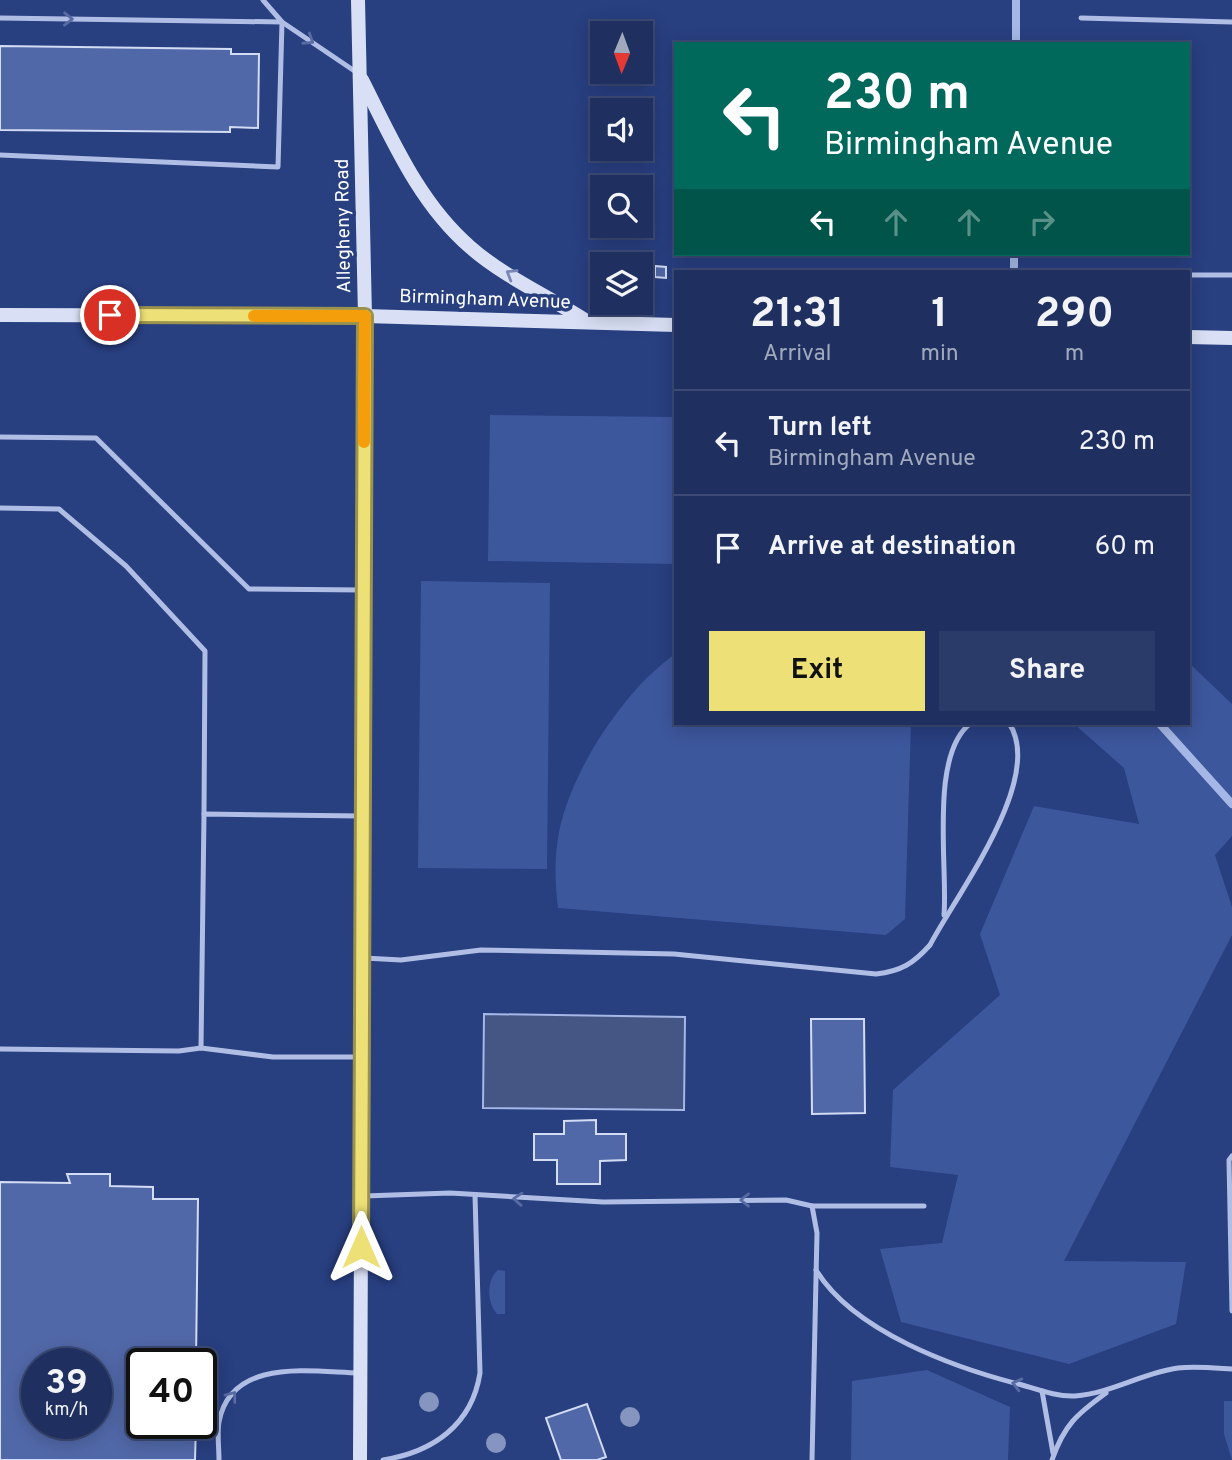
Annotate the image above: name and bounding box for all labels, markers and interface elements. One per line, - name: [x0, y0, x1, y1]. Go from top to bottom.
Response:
- one-way arrow: [63, 11, 74, 27]
- north arrow: [590, 21, 653, 84]
- map controls: [590, 21, 653, 315]
- one-way arrow: [301, 31, 314, 44]
- text: 230 m: [824, 65, 970, 127]
- icon: left: [709, 70, 800, 161]
- button: sound: [590, 98, 653, 161]
- text: Birmingham Avenue: [824, 126, 1113, 166]
- street label: Allegheny Road: [331, 158, 357, 294]
- button: search: [590, 175, 653, 238]
- icon: left: [804, 203, 842, 241]
- icon: ahead: [877, 203, 915, 241]
- icon: ahead: [950, 203, 988, 241]
- icon: right: [1023, 203, 1061, 241]
- button: layers: [590, 252, 653, 315]
- one-way arrow: [505, 269, 518, 282]
- pin: [80, 285, 140, 345]
- street label: Birmingham Avenue: [399, 285, 571, 315]
- text: 21:31: [750, 289, 845, 342]
- text: 1: [931, 289, 948, 342]
- text: 290: [1035, 289, 1114, 342]
- icon: arrive: [91, 296, 129, 334]
- text: Arrival: [763, 340, 832, 369]
- text: min: [921, 340, 959, 369]
- text: m: [1065, 340, 1084, 369]
- text: Turn left: [768, 412, 872, 445]
- icon: left: [709, 424, 747, 462]
- text: 230 m: [1079, 426, 1155, 459]
- text: Birmingham Avenue: [768, 445, 976, 474]
- icon: arrive: [709, 529, 747, 567]
- text: Arrive at destination: [768, 531, 1016, 564]
- text: 60 m: [1095, 531, 1155, 564]
- button: Exit: [709, 631, 925, 711]
- button: Share: [939, 631, 1155, 711]
- one-way arrow: [512, 1192, 523, 1207]
- one-way arrow: [739, 1192, 750, 1208]
- position arrow: [324, 1210, 398, 1284]
- speed limit sign: 40: [126, 1348, 217, 1439]
- text: 39: [45, 1362, 88, 1406]
- one-way arrow: [1011, 1378, 1023, 1392]
- one-way arrow: [224, 1391, 237, 1403]
- text: km/h: [45, 1399, 88, 1422]

